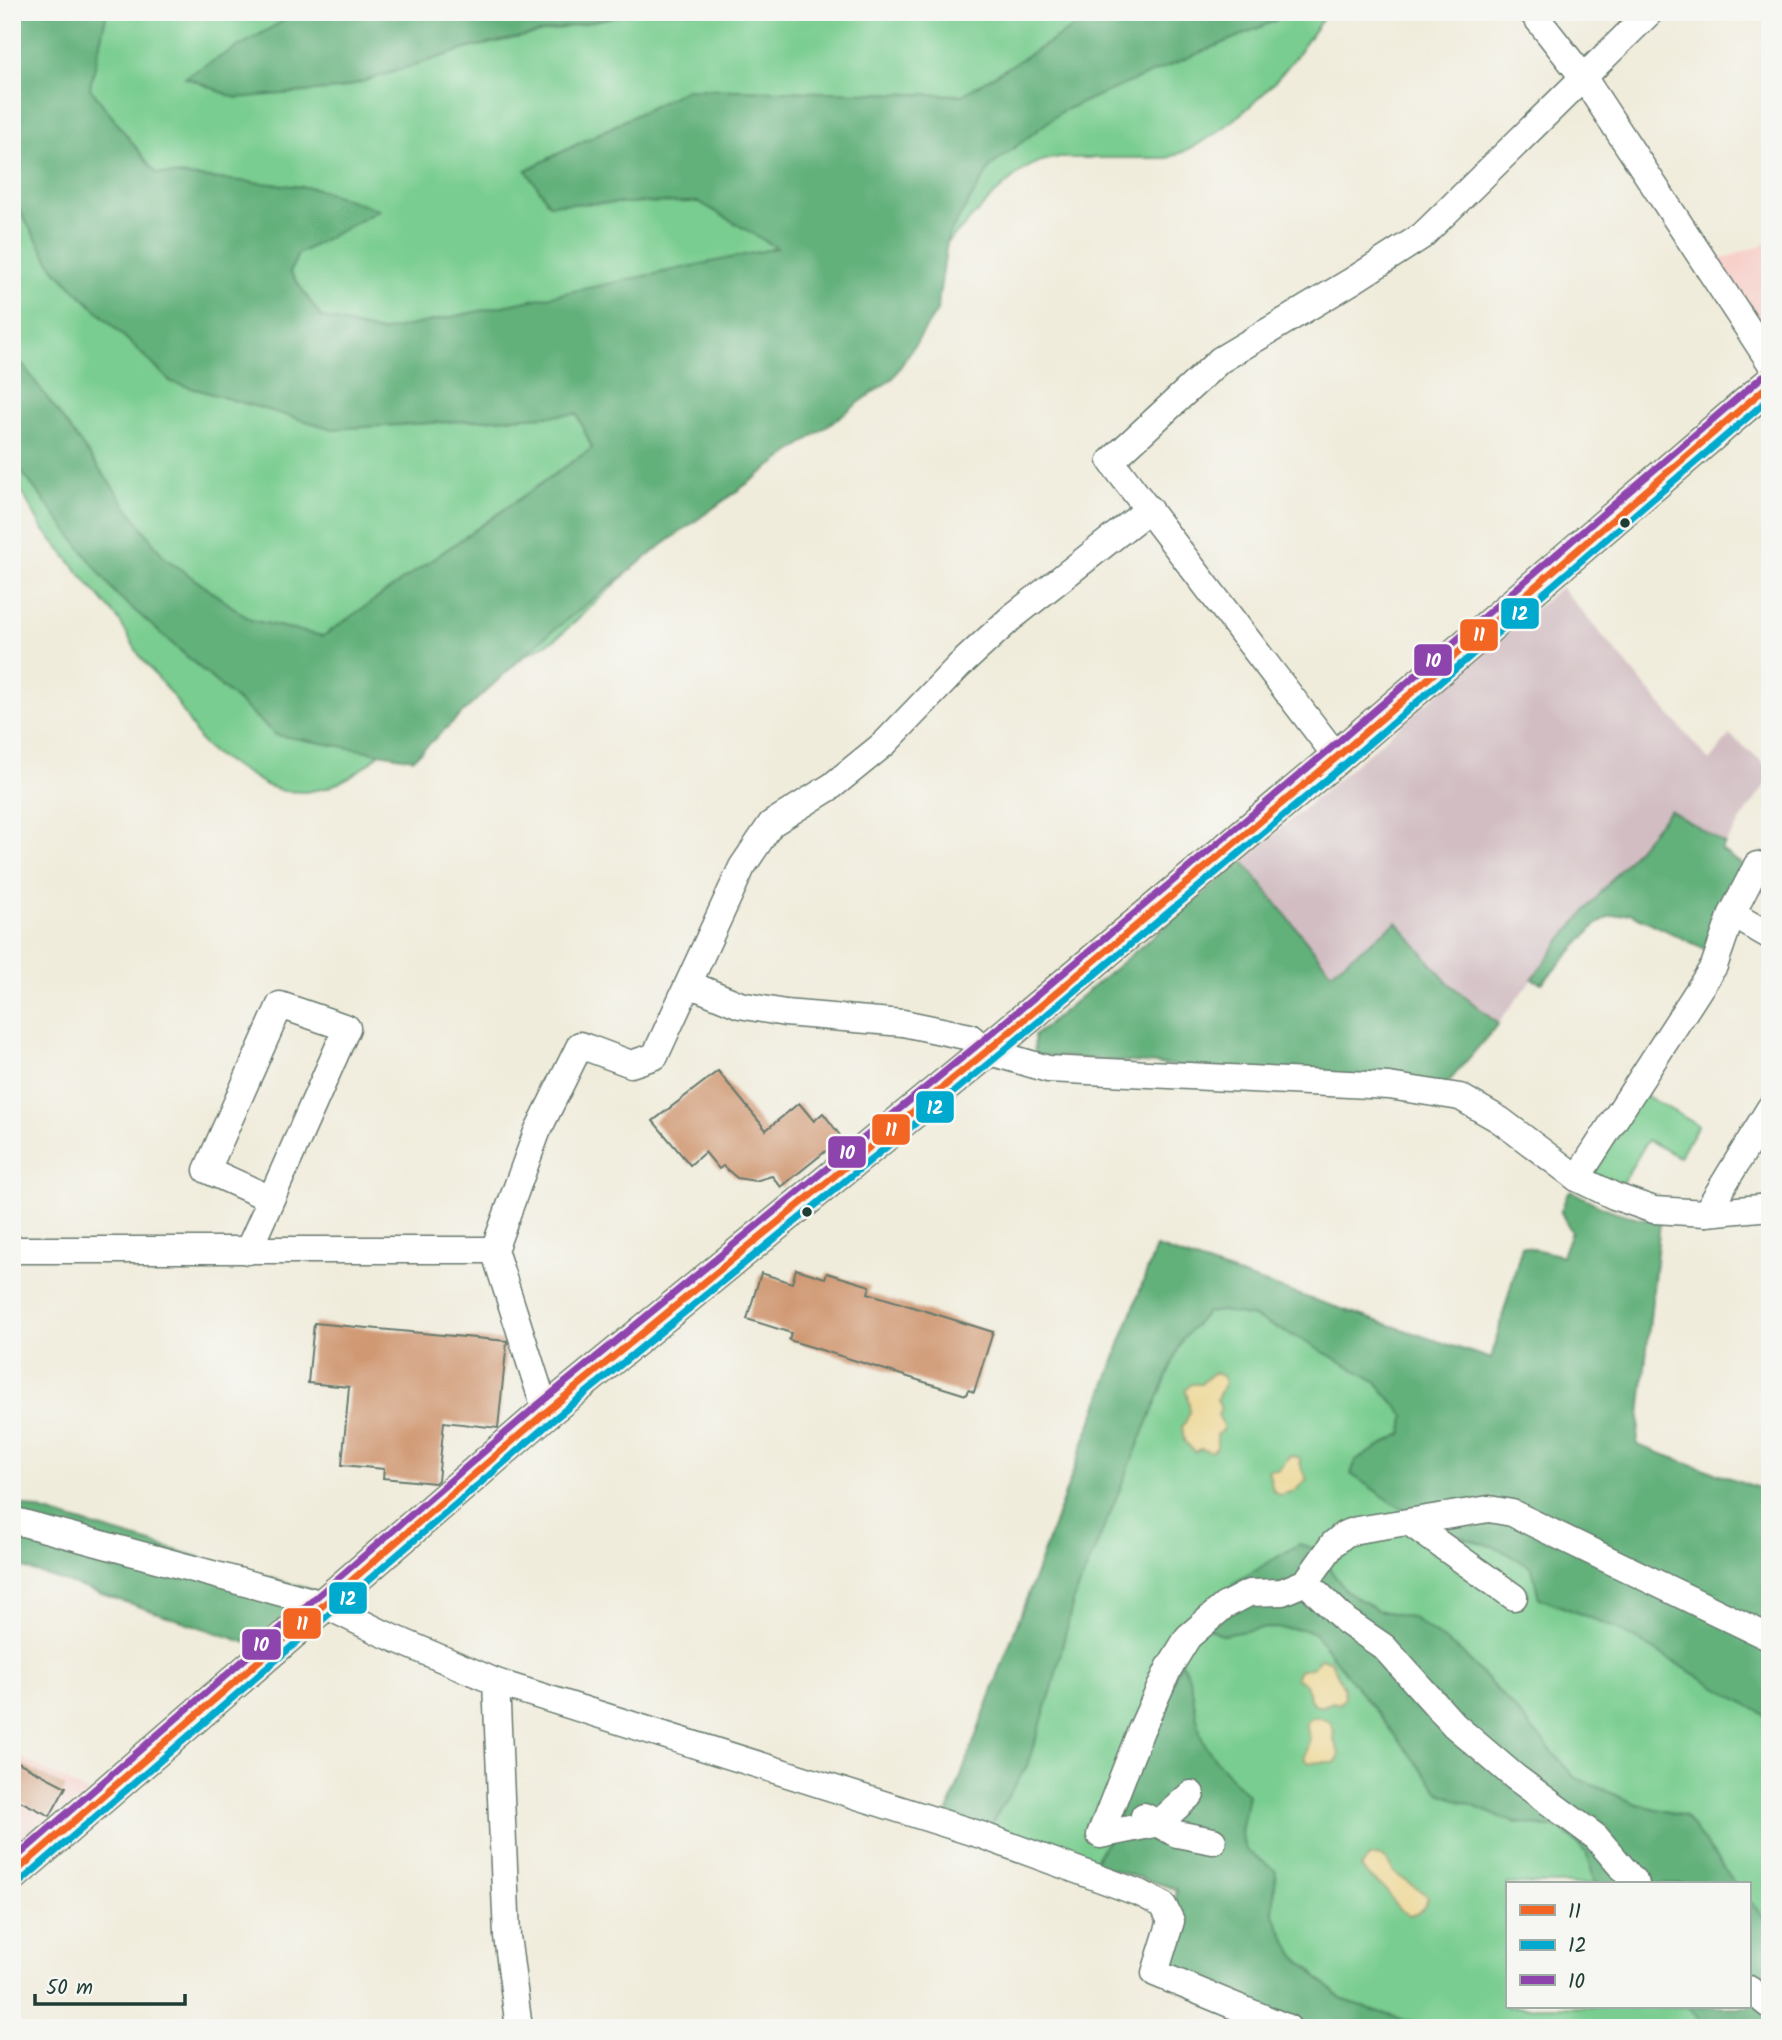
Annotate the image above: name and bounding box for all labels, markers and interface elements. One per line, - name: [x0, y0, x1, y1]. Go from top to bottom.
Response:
- unlabelled marker: [1618, 516, 1632, 530]
- line badge: 12: [1500, 597, 1540, 630]
- text: 12: [1512, 600, 1528, 630]
- line badge: 11: [1459, 618, 1499, 652]
- text: 11: [1473, 621, 1485, 651]
- line badge: 10: [1413, 643, 1453, 677]
- text: 10: [1425, 647, 1441, 677]
- line badge: 12: [915, 1090, 955, 1124]
- text: 12: [927, 1094, 943, 1124]
- line badge: 11: [871, 1113, 911, 1146]
- text: 11: [885, 1116, 897, 1146]
- line badge: 10: [827, 1135, 867, 1169]
- text: 10: [839, 1139, 855, 1169]
- unlabelled marker: [800, 1205, 814, 1219]
- line badge: 12: [328, 1581, 368, 1615]
- text: 12: [340, 1585, 356, 1615]
- line badge: 11: [282, 1607, 322, 1640]
- text: 11: [296, 1610, 308, 1640]
- line badge: 10: [241, 1628, 282, 1661]
- text: 10: [253, 1631, 269, 1661]
- legend: [1506, 1882, 1750, 2008]
- text: 11: [1568, 1896, 1581, 1929]
- text: 12: [1568, 1930, 1587, 1963]
- scale bar: [35, 1963, 186, 2007]
- text: 10: [1568, 1966, 1585, 1999]
- text: 50 m: [46, 1972, 93, 2005]

